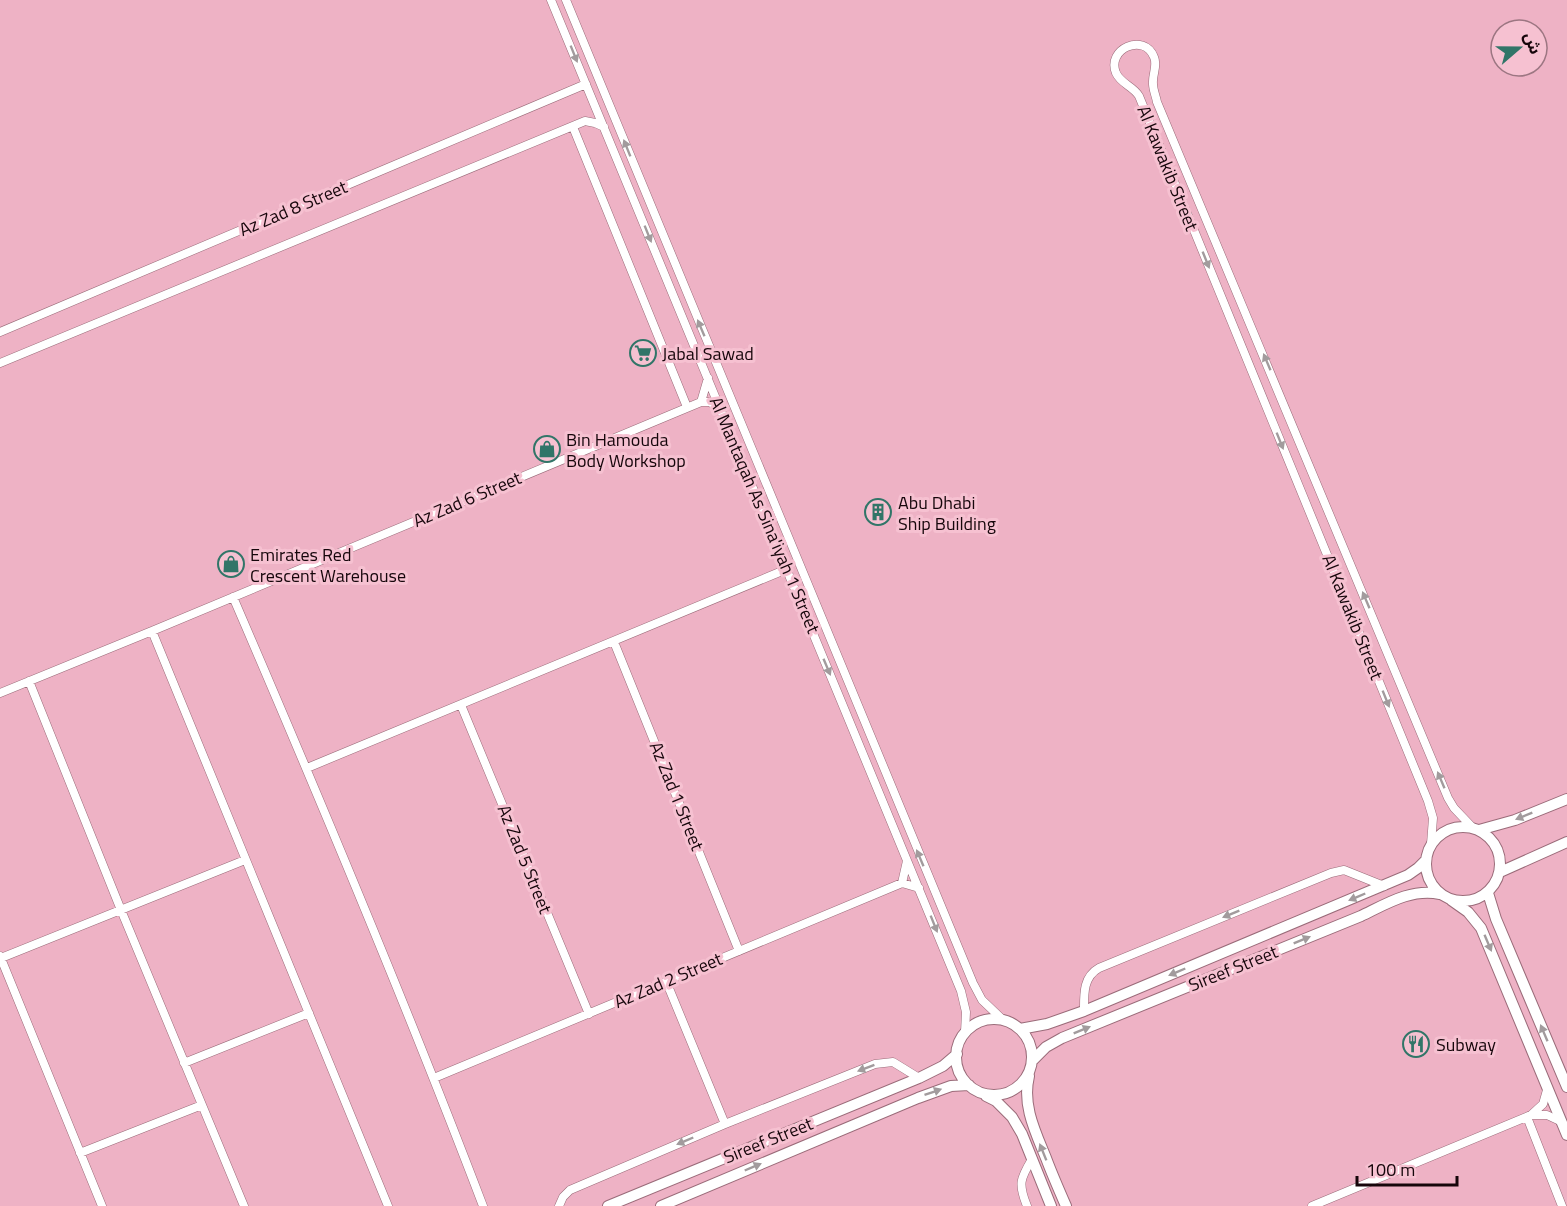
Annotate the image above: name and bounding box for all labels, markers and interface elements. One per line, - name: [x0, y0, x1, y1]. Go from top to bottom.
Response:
- north arrow: [1489, 18, 1549, 78]
- text: ش: [1518, 28, 1548, 57]
- one-way arrow: [570, 45, 579, 63]
- street label: Al Kawakib Street: [1131, 101, 1206, 235]
- one-way arrow: [622, 139, 631, 157]
- street label: Az Zad 8 Street: [235, 173, 352, 243]
- one-way arrow: [644, 225, 653, 243]
- one-way arrow: [1201, 252, 1211, 270]
- one-way arrow: [696, 319, 706, 337]
- supermarket icon: Jabal Sawad: [628, 338, 658, 368]
- place label: Jabal Sawad: [662, 340, 754, 367]
- one-way arrow: [1262, 353, 1271, 371]
- street label: Al Mantaqah As Sina'iyah 1 Street: [703, 392, 827, 638]
- place label: Bin Hamouda Body Workshop: [566, 426, 686, 474]
- one-way arrow: [1275, 432, 1285, 450]
- shop icon: Bin Hamouda Body Workshop: [532, 434, 562, 464]
- street label: Az Zad 6 Street: [409, 464, 526, 534]
- place label: Abu Dhabi Ship Building: [898, 489, 996, 537]
- building icon: Abu Dhabi Ship Building: [863, 497, 893, 527]
- place label: Emirates Red Crescent Warehouse: [250, 541, 406, 589]
- shop icon: Emirates Red Crescent Warehouse: [216, 549, 246, 579]
- street label: Al Kawakib Street: [1316, 550, 1391, 684]
- one-way arrow: [1361, 591, 1370, 609]
- one-way arrow: [822, 658, 832, 676]
- one-way arrow: [1382, 690, 1391, 708]
- street label: Az Zad 1 Street: [643, 737, 711, 855]
- one-way arrow: [1436, 771, 1445, 789]
- street label: Az Zad 5 Street: [491, 800, 559, 918]
- one-way arrow: [1515, 812, 1533, 821]
- one-way arrow: [915, 848, 925, 866]
- one-way arrow: [1349, 893, 1366, 902]
- one-way arrow: [1222, 909, 1240, 919]
- one-way arrow: [929, 916, 939, 934]
- one-way arrow: [1293, 935, 1311, 945]
- one-way arrow: [1483, 935, 1493, 953]
- street label: Sireef Street: [1184, 938, 1282, 998]
- street label: Az Zad 2 Street: [610, 945, 727, 1015]
- one-way arrow: [1168, 968, 1186, 977]
- one-way arrow: [1539, 1024, 1548, 1042]
- one-way arrow: [1074, 1025, 1092, 1035]
- restaurant icon: Subway: [1401, 1029, 1431, 1059]
- place label: Subway: [1436, 1031, 1496, 1058]
- one-way arrow: [857, 1064, 875, 1073]
- one-way arrow: [925, 1087, 943, 1097]
- street label: Sireef Street: [719, 1110, 817, 1170]
- one-way arrow: [676, 1137, 694, 1146]
- one-way arrow: [1038, 1143, 1047, 1161]
- scale bar: [1357, 1149, 1458, 1187]
- text: 100 m: [1366, 1156, 1415, 1183]
- one-way arrow: [745, 1162, 763, 1172]

